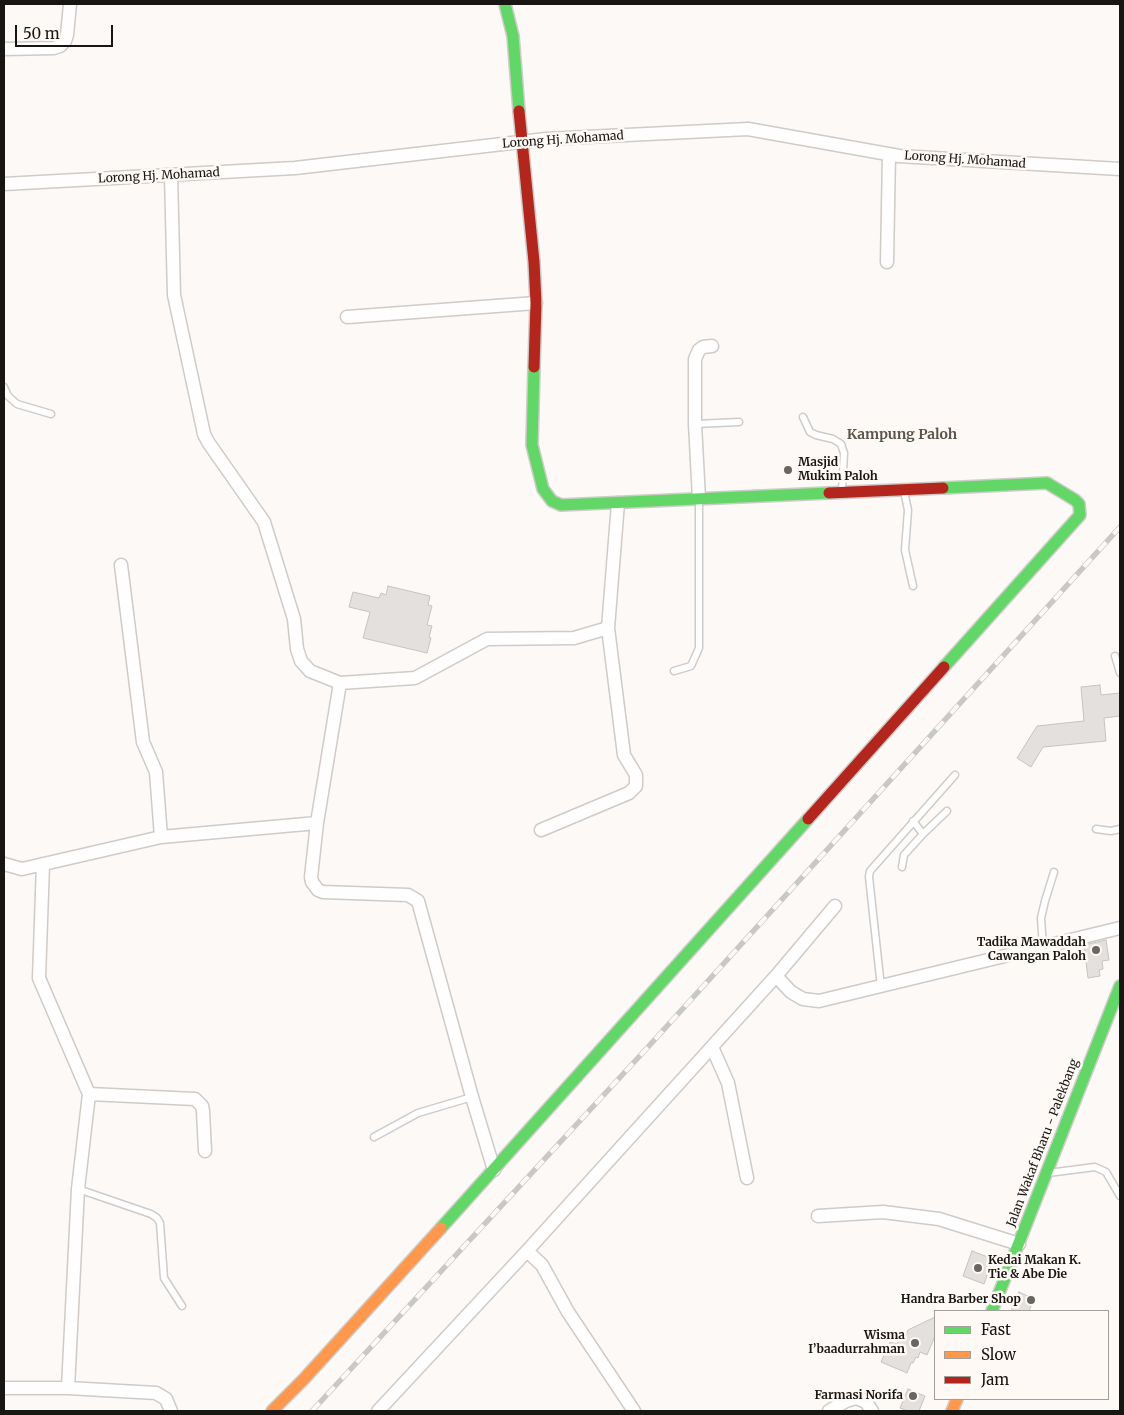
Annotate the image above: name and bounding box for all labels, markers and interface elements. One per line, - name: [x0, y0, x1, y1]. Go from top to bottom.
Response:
- scale bar: [18, 15, 115, 47]
- text: 50 m: [23, 24, 60, 43]
- street label: Lorong Hj. Mohamad: [502, 129, 624, 151]
- street label: Lorong Hj. Mohamad: [904, 149, 1026, 171]
- street label: Lorong Hj. Mohamad: [98, 166, 220, 186]
- district label: Kampung Paloh: [847, 427, 957, 443]
- place label: Masjid Mukim Paloh: [798, 456, 878, 484]
- marker: Masjid Mukim Paloh: [782, 464, 794, 476]
- place label: Tadika Mawaddah Cawangan Paloh: [977, 936, 1086, 964]
- marker: Tadika Mawaddah Cawangan Paloh: [1090, 944, 1102, 956]
- street label: Jalan Wakaf Bharu - Palekbang: [1004, 1057, 1082, 1229]
- place label: Kedai Makan K. Tie & Abe Die: [988, 1254, 1081, 1282]
- marker: Kedai Makan K. Tie & Abe Die: [972, 1262, 984, 1274]
- place label: Handra Barber Shop: [901, 1293, 1021, 1307]
- marker: Handra Barber Shop: [1025, 1294, 1037, 1306]
- legend: [934, 1310, 1109, 1400]
- text: Fast: [981, 1320, 1011, 1339]
- place label: Wisma I’baadurrahman: [808, 1329, 905, 1357]
- marker: Wisma I’baadurrahman: [909, 1337, 921, 1349]
- text: Slow: [981, 1345, 1016, 1364]
- text: Jam: [981, 1370, 1009, 1389]
- place label: Farmasi Norifa: [814, 1389, 903, 1403]
- marker: Farmasi Norifa: [907, 1390, 919, 1402]

